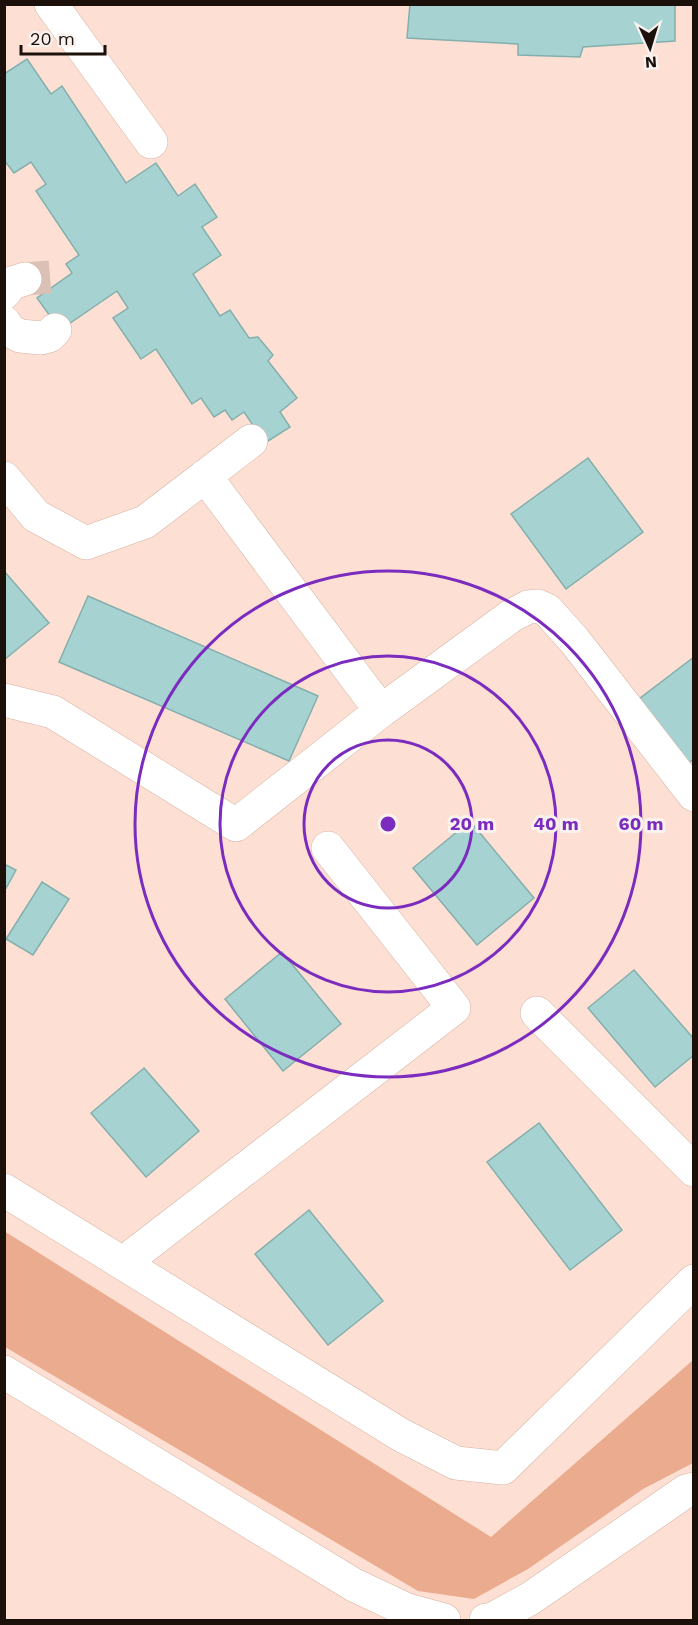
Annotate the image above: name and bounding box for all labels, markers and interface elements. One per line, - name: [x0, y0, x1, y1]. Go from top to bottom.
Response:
- scale bar: [21, 18, 105, 56]
- north arrow: [620, 18, 680, 78]
- text: 20 m: [30, 28, 75, 49]
- text: N: [644, 53, 658, 72]
- text: 20 m: [450, 813, 494, 834]
- text: 40 m: [533, 813, 579, 834]
- text: 60 m: [619, 813, 663, 834]
- centre of rings: [378, 814, 398, 834]

